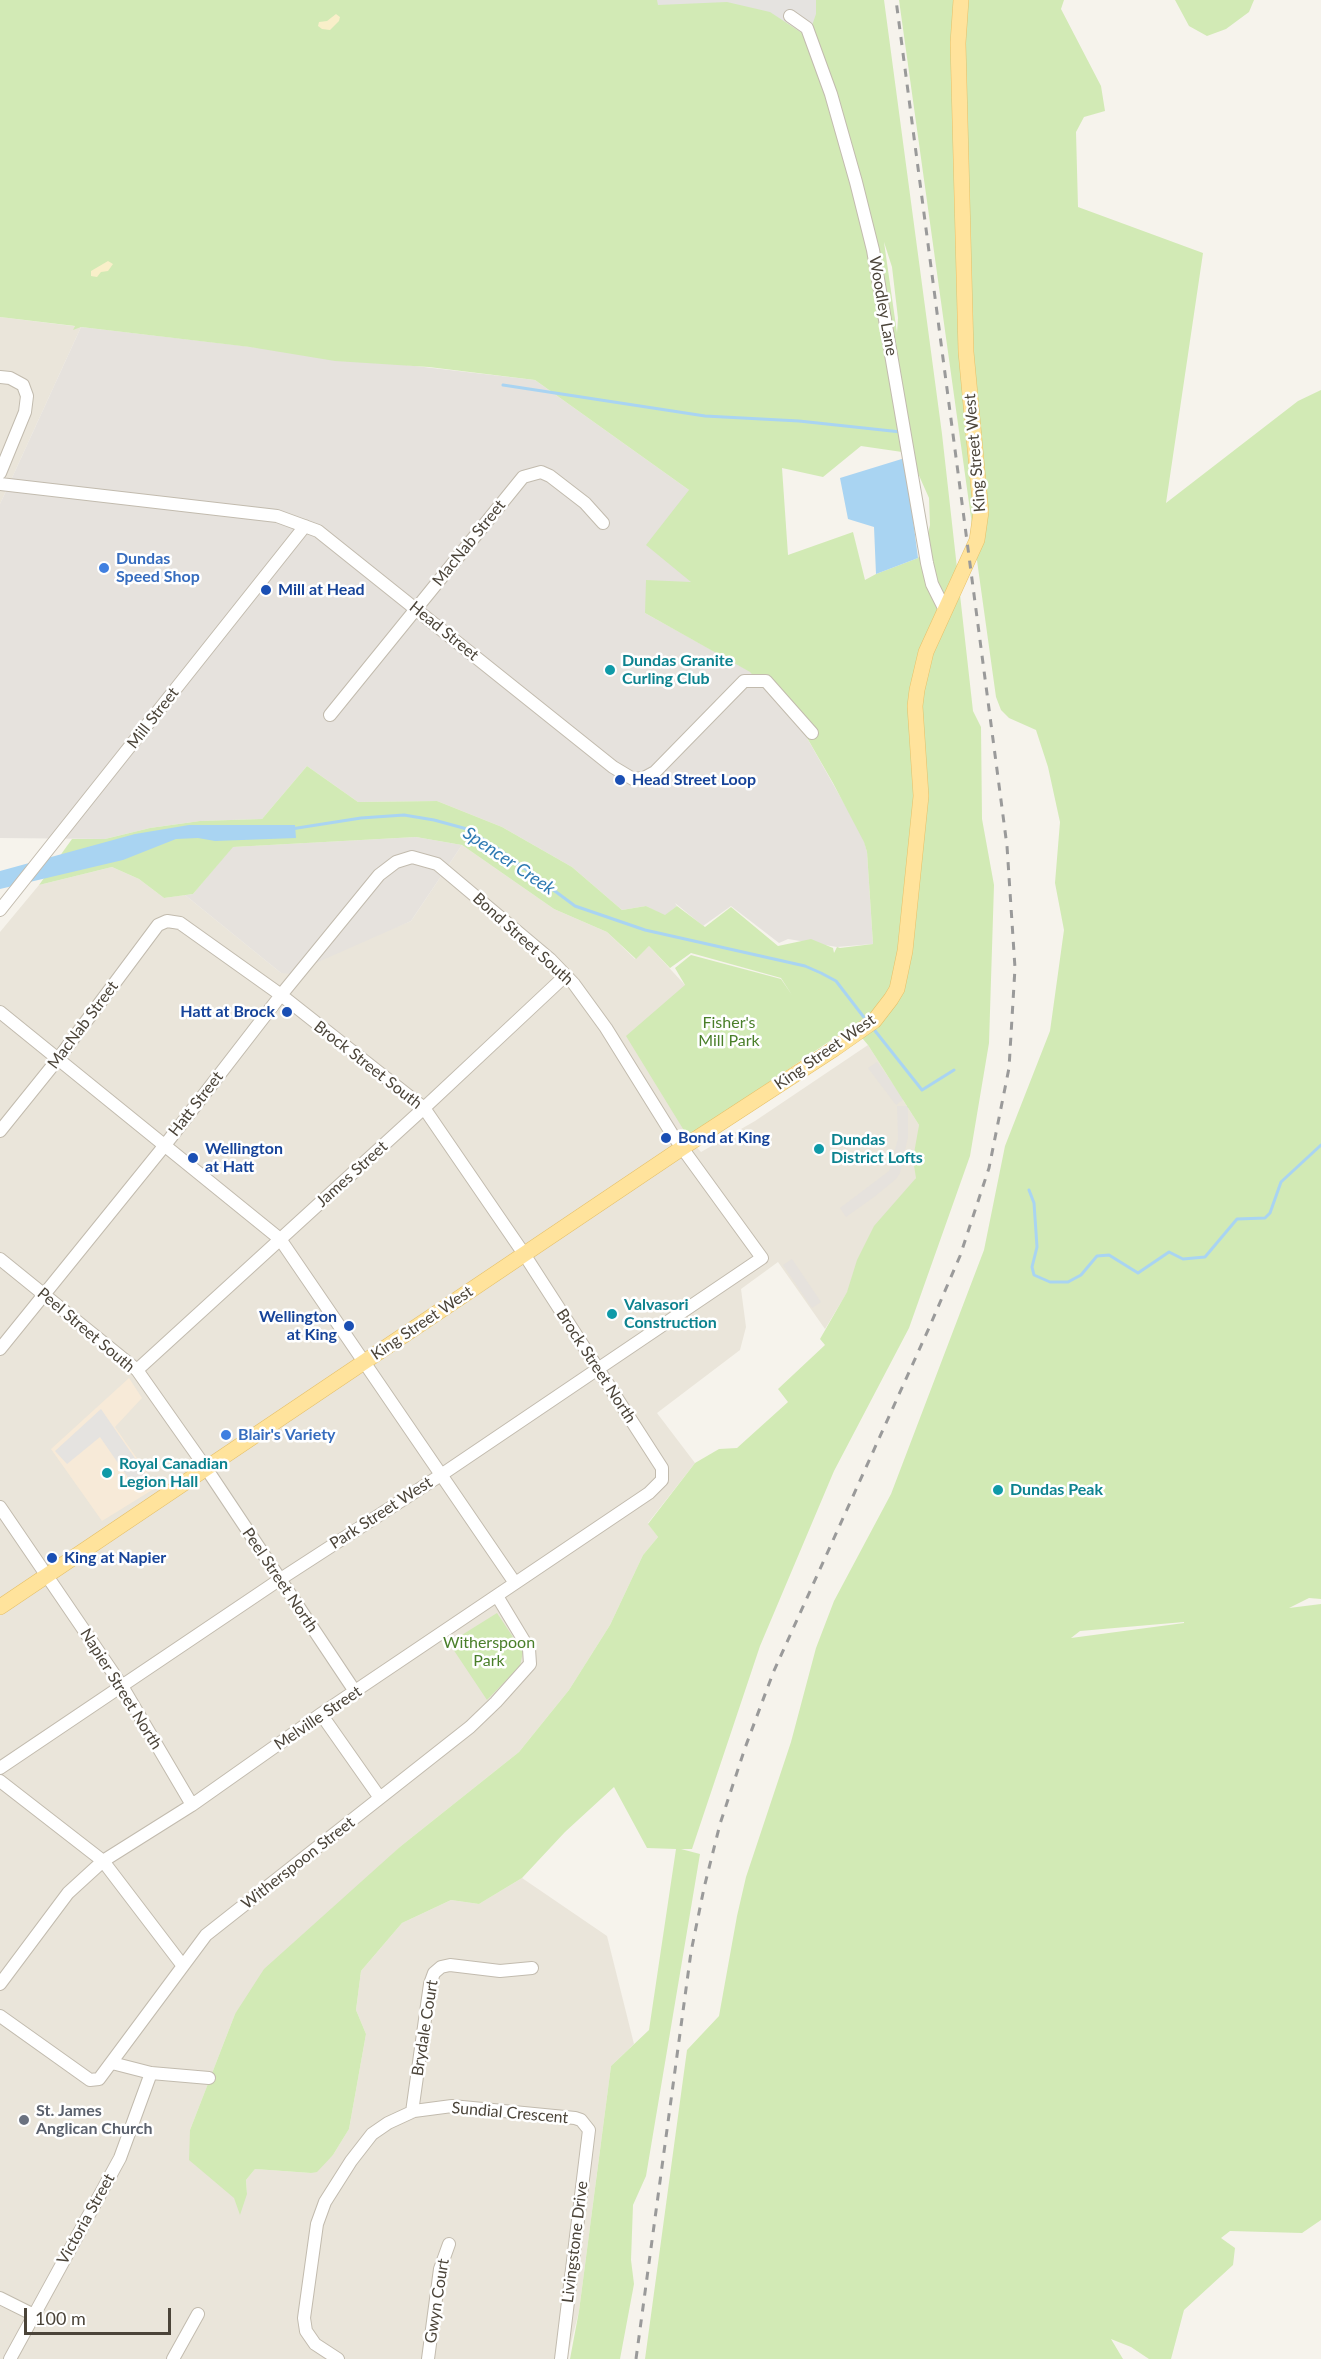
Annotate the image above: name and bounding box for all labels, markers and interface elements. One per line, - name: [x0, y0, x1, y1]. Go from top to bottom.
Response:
- street label: Woodley Lane: [865, 255, 901, 357]
- street label: King Street West: [960, 393, 990, 513]
- street label: MacNab Street: [428, 496, 510, 590]
- place label: Dundas Speed Shop: [116, 549, 200, 587]
- marker: Dundas Speed Shop: [97, 561, 111, 575]
- place label: Mill at Head: [278, 580, 365, 600]
- marker: Mill at Head: [259, 583, 273, 597]
- street label: Head Street: [405, 597, 483, 665]
- place label: Dundas Granite Curling Club: [622, 651, 733, 689]
- marker: Dundas Granite Curling Club: [603, 663, 617, 677]
- street label: Mill Street: [123, 684, 183, 752]
- place label: Head Street Loop: [632, 770, 756, 790]
- marker: Head Street Loop: [613, 773, 627, 787]
- water label: Spencer Creek: [459, 822, 559, 900]
- street label: Bond Street South: [469, 889, 577, 989]
- street label: MacNab Street: [44, 977, 122, 1073]
- place label: Hatt at Brock: [180, 1002, 275, 1022]
- marker: Hatt at Brock: [280, 1005, 294, 1019]
- street label: King Street West: [771, 1010, 879, 1094]
- park label: Fisher's Mill Park: [698, 1013, 760, 1051]
- street label: Brock Street South: [310, 1017, 426, 1113]
- street label: Hatt Street: [165, 1068, 227, 1140]
- place label: Bond at King: [678, 1128, 770, 1148]
- place label: Dundas District Lofts: [831, 1130, 923, 1168]
- marker: Bond at King: [659, 1131, 673, 1145]
- street label: James Street: [312, 1137, 392, 1211]
- place label: Wellington at Hatt: [205, 1139, 283, 1177]
- marker: Dundas District Lofts: [812, 1142, 826, 1156]
- marker: Wellington at Hatt: [186, 1151, 200, 1165]
- street label: King Street West: [367, 1282, 477, 1364]
- street label: Peel Street South: [33, 1284, 139, 1376]
- place label: Valvasori Construction: [624, 1295, 717, 1333]
- street label: Brock Street North: [552, 1305, 640, 1427]
- place label: Wellington at King: [259, 1307, 337, 1345]
- marker: Valvasori Construction: [605, 1307, 619, 1321]
- marker: Wellington at King: [342, 1319, 356, 1333]
- place label: Blair's Variety: [238, 1425, 336, 1445]
- marker: Blair's Variety: [219, 1428, 233, 1442]
- place label: Royal Canadian Legion Hall: [119, 1454, 228, 1492]
- marker: Royal Canadian Legion Hall: [100, 1466, 114, 1480]
- street label: Park Street West: [326, 1473, 436, 1553]
- place label: Dundas Peak: [1010, 1480, 1103, 1500]
- marker: Dundas Peak: [991, 1483, 1005, 1497]
- street label: Peel Street North: [238, 1524, 322, 1636]
- place label: King at Napier: [64, 1548, 166, 1568]
- marker: King at Napier: [45, 1551, 59, 1565]
- street label: Napier Street North: [76, 1625, 166, 1753]
- park label: Witherspoon Park: [443, 1633, 535, 1671]
- street label: Melville Street: [271, 1682, 365, 1754]
- street label: Witherspoon Street: [238, 1813, 358, 1913]
- street label: Brydale Court: [408, 1978, 442, 2078]
- street label: Sundial Crescent: [451, 2098, 569, 2128]
- place label: St. James Anglican Church: [36, 2101, 152, 2139]
- marker: St. James Anglican Church: [17, 2113, 31, 2127]
- street label: Victoria Street: [53, 2170, 119, 2268]
- street label: Livingstone Drive: [558, 2180, 592, 2304]
- street label: Gwyn Court: [421, 2257, 453, 2345]
- scale bar: [27, 2296, 174, 2334]
- text: 100 m: [35, 2307, 86, 2329]

